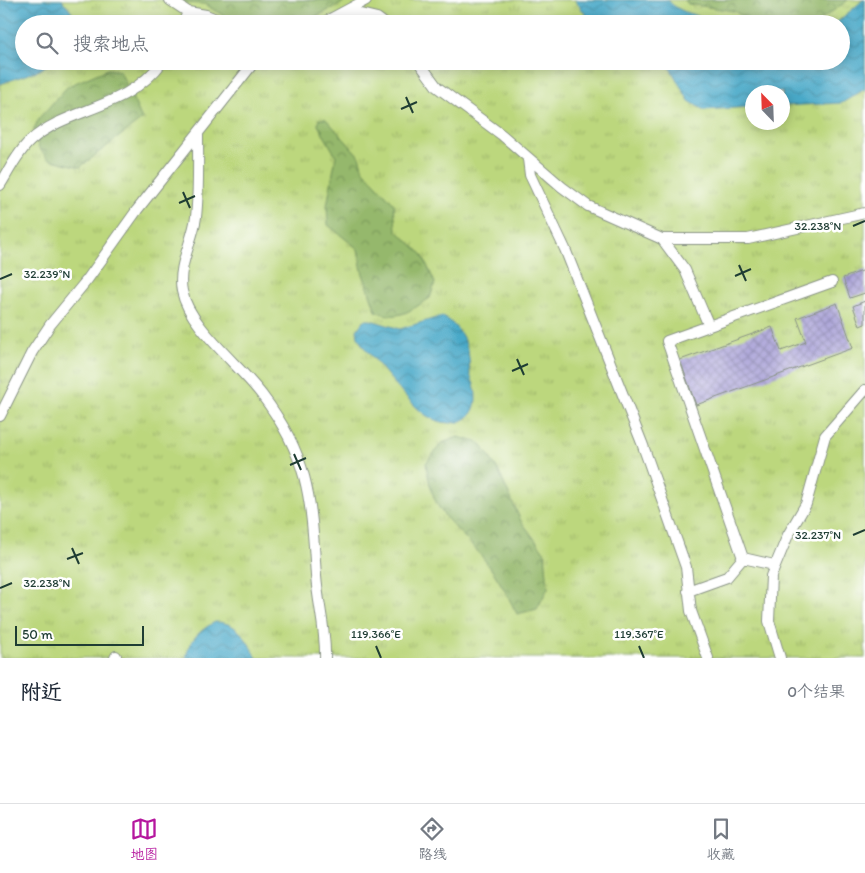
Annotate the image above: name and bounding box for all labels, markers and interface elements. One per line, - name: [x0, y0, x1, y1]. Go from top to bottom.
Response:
- search box: [15, 15, 850, 70]
- icon: search: [33, 29, 61, 57]
- text: 搜索地点: [73, 32, 149, 55]
- north arrow: [745, 85, 790, 130]
- text: 32.238°N: [795, 219, 841, 233]
- text: 32.239°N: [24, 267, 70, 281]
- text: 32.237°N: [795, 528, 841, 542]
- text: 32.238°N: [24, 576, 70, 590]
- scale bar: [15, 623, 144, 646]
- text: 50 m: [22, 626, 53, 643]
- text: 119.366°E: [351, 627, 401, 641]
- text: 119.367°E: [614, 627, 664, 641]
- text: 附近: [20, 679, 62, 704]
- text: 0个结果: [787, 682, 845, 701]
- tab: 地图: [130, 815, 158, 863]
- tab: 路线: [418, 815, 446, 863]
- tab: 收藏: [707, 815, 735, 863]

